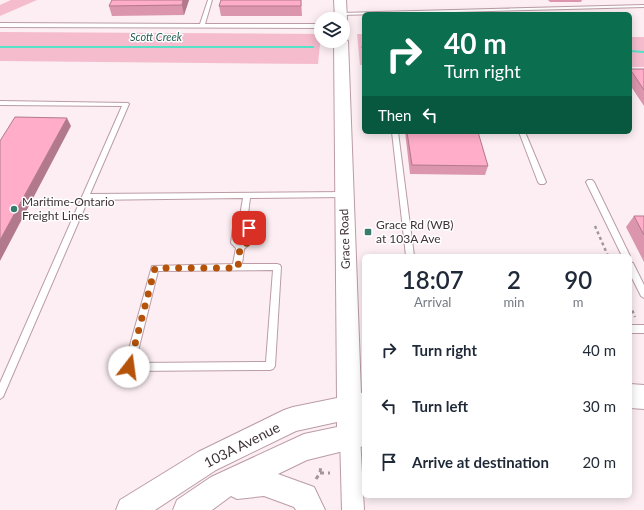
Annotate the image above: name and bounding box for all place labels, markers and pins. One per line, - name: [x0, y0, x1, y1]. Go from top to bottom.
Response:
- place label: Maritime-Ontario Freight Lines: [22, 194, 115, 223]
- marker: Maritime-Ontario Freight Lines: [9, 204, 19, 214]
- pin: [232, 211, 266, 245]
- place label: Grace Rd (WB) at 103A Ave: [376, 217, 454, 246]
- marker: Grace Rd (WB) at 103A Ave: [363, 227, 373, 237]

